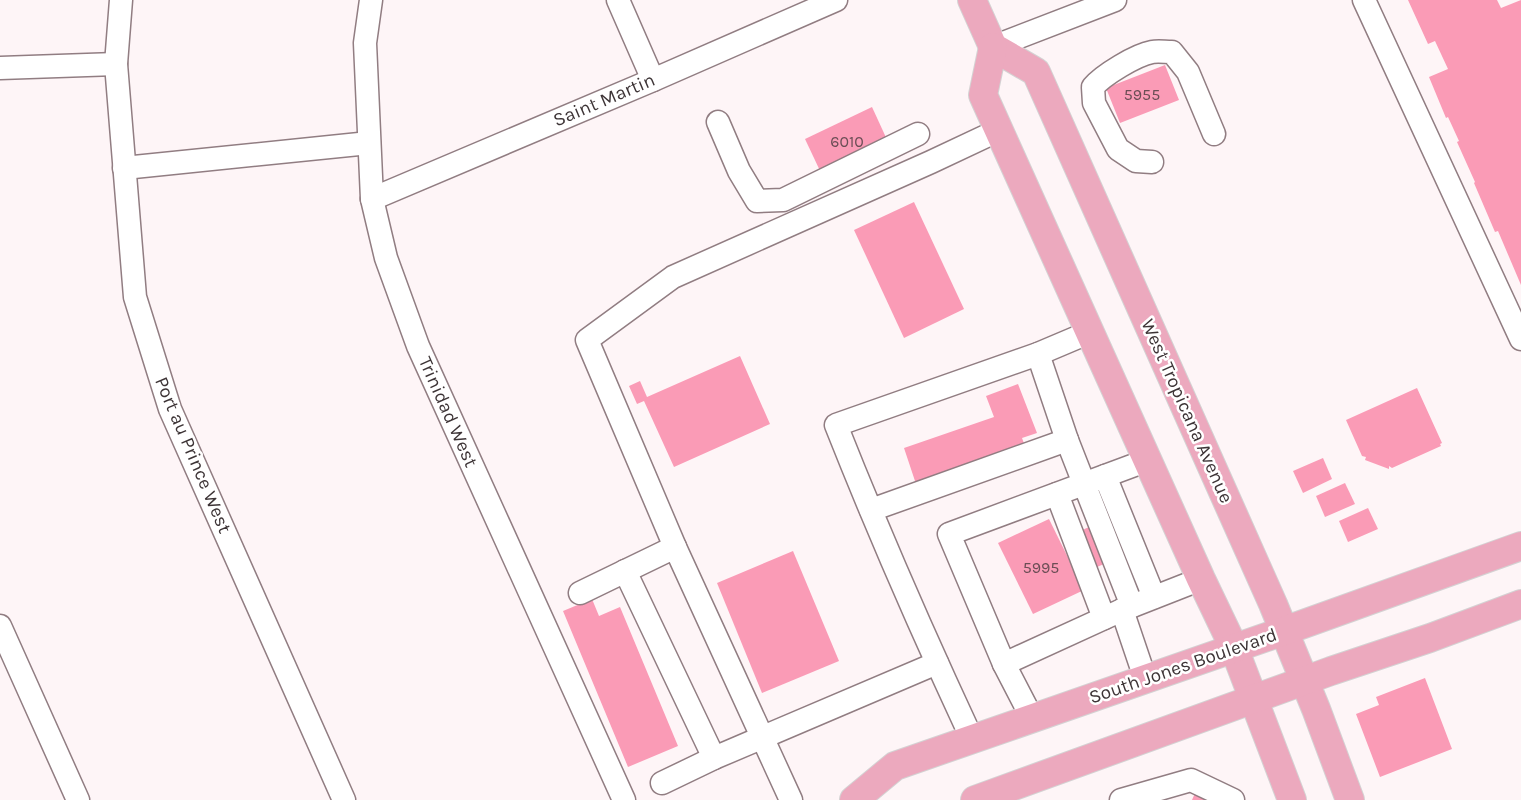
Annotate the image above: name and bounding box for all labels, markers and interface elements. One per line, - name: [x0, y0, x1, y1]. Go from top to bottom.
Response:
- street label: Saint Martin: [550, 69, 658, 131]
- house number: 5955: [1124, 85, 1160, 104]
- house number: 6010: [830, 132, 864, 151]
- street label: West Tropicana Avenue: [1136, 316, 1238, 506]
- street label: Trinidad West: [414, 353, 482, 471]
- street label: Port au Prince West: [150, 373, 236, 537]
- house number: 5995: [1023, 558, 1059, 577]
- street label: South Jones Boulevard: [1086, 624, 1280, 708]

